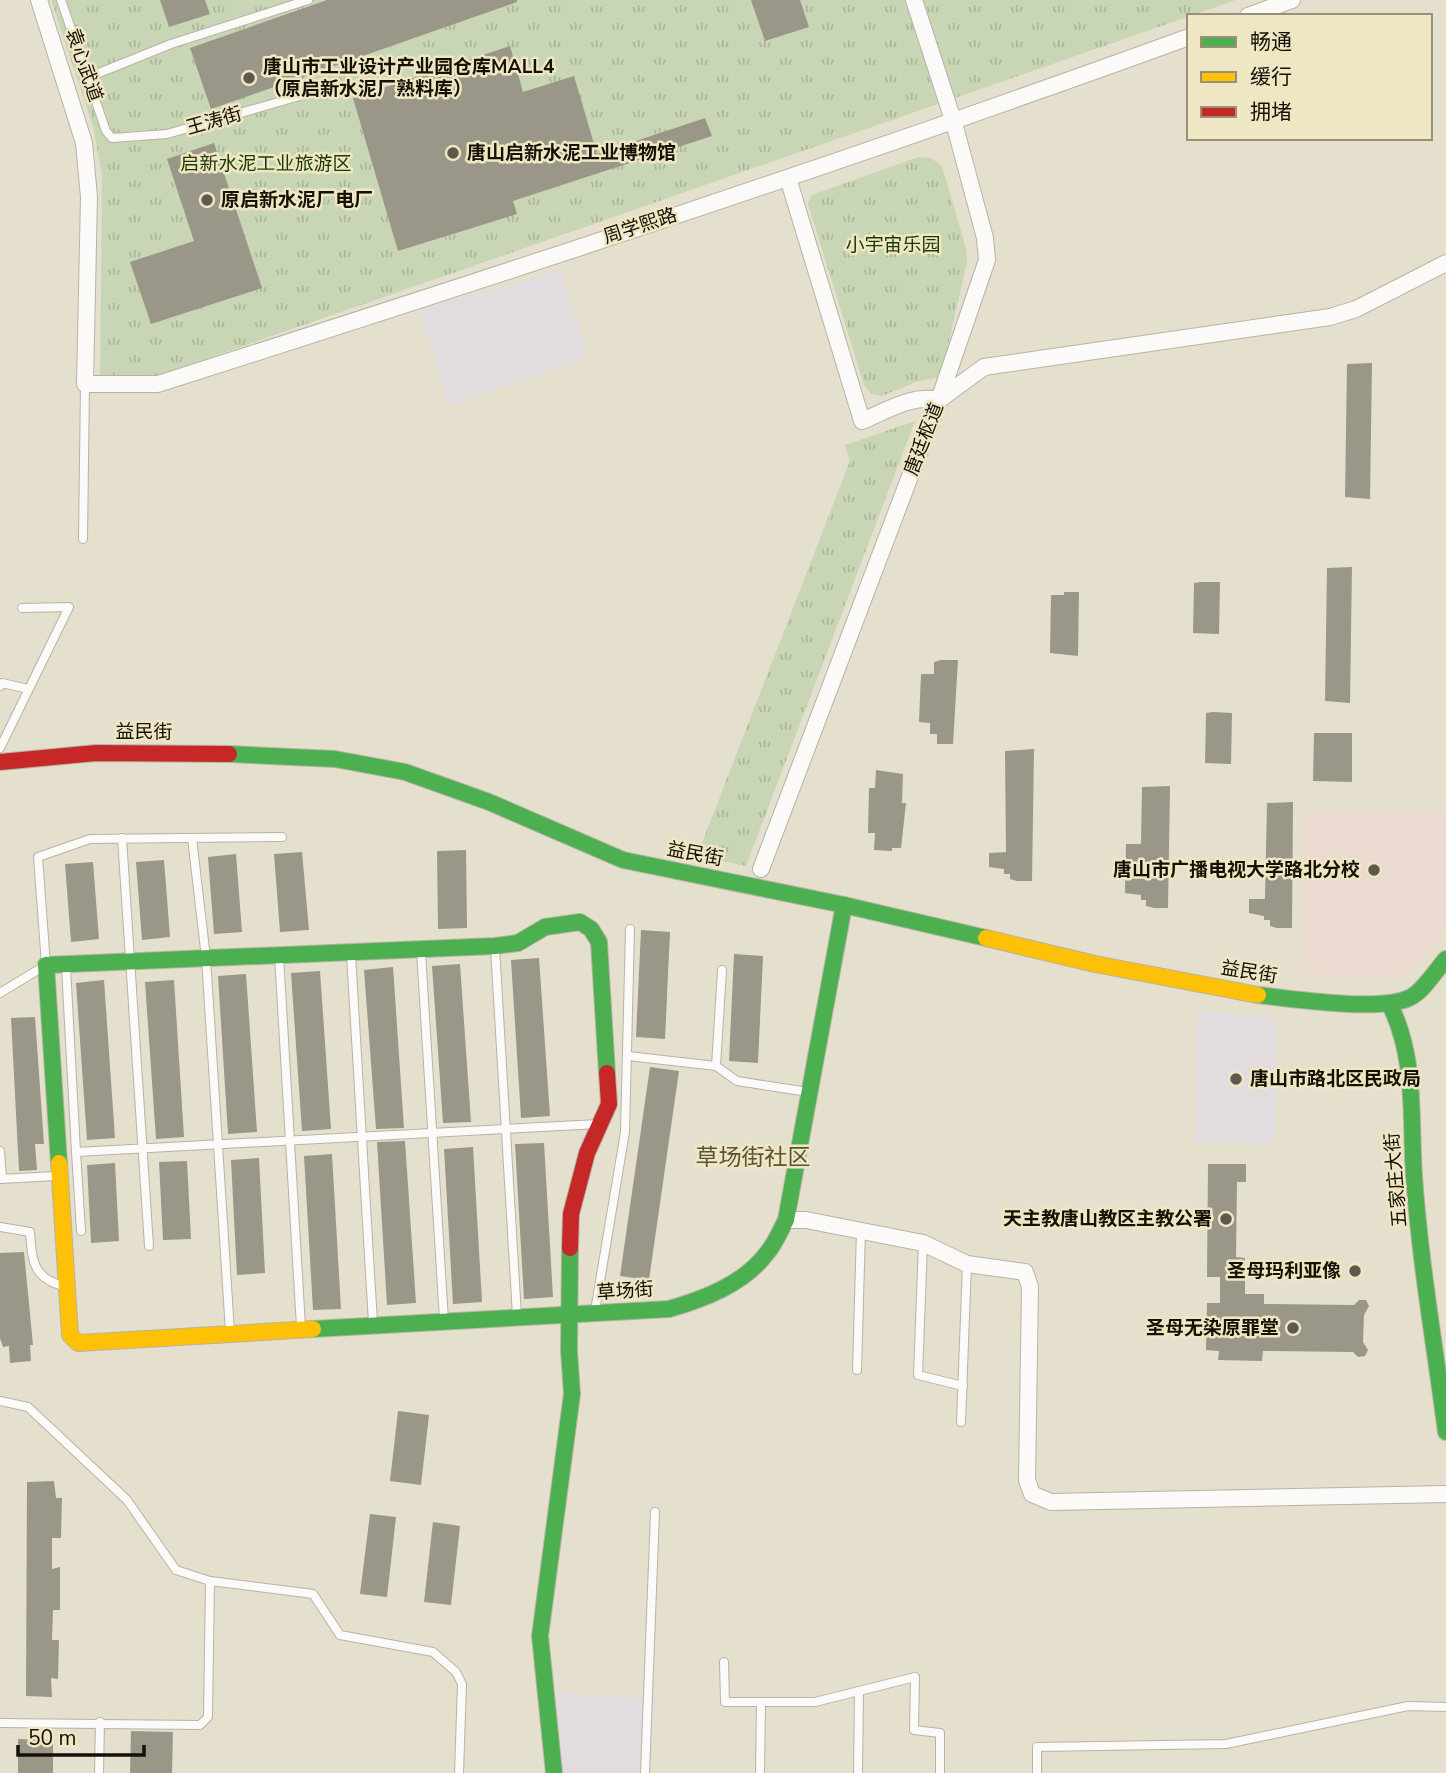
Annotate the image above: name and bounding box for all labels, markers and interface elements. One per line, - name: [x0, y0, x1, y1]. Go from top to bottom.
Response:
- legend: [1187, 14, 1432, 140]
- street label: 袁心武道: [59, 25, 109, 105]
- text: 畅通: [1250, 28, 1292, 56]
- place label: 唐山市工业设计产业园仓库MALL4 （原启新水泥厂熟料库）: [263, 54, 554, 102]
- text: 缓行: [1250, 63, 1292, 91]
- marker: 唐山市工业设计产业园仓库MALL4 （原启新水泥厂熟料库）: [241, 70, 257, 86]
- text: 拥堵: [1250, 98, 1292, 126]
- street label: 王涛街: [183, 101, 245, 141]
- place label: 唐山启新水泥工业博物馆: [467, 140, 676, 166]
- marker: 唐山启新水泥工业博物馆: [445, 145, 461, 161]
- park label: 启新水泥工业旅游区: [180, 151, 352, 177]
- place label: 原启新水泥厂电厂: [221, 187, 373, 213]
- marker: 原启新水泥厂电厂: [199, 192, 215, 208]
- street label: 周学熙路: [600, 202, 680, 250]
- park label: 小宇宙乐园: [845, 232, 941, 258]
- street label: 唐廷枢道: [898, 399, 950, 479]
- street label: 益民街: [115, 719, 173, 745]
- street label: 益民街: [665, 836, 725, 872]
- place label: 唐山市广播电视大学路北分校: [1113, 857, 1360, 883]
- marker: 唐山市广播电视大学路北分校: [1366, 862, 1382, 878]
- street label: 益民街: [1219, 955, 1279, 989]
- place label: 唐山市路北区民政局: [1250, 1066, 1421, 1092]
- marker: 唐山市路北区民政局: [1228, 1071, 1244, 1087]
- street label: 五家庄大街: [1379, 1132, 1413, 1228]
- district label: 草场街社区: [696, 1142, 811, 1173]
- place label: 天主教唐山教区主教公署: [1003, 1206, 1212, 1232]
- marker: 天主教唐山教区主教公署: [1218, 1211, 1234, 1227]
- place label: 圣母玛利亚像: [1227, 1258, 1341, 1284]
- marker: 圣母玛利亚像: [1347, 1263, 1363, 1279]
- street label: 草场街: [596, 1276, 654, 1306]
- place label: 圣母无染原罪堂: [1146, 1315, 1279, 1341]
- marker: 圣母无染原罪堂: [1285, 1320, 1301, 1336]
- scale bar: [18, 1714, 144, 1758]
- text: 50 m: [28, 1724, 77, 1752]

